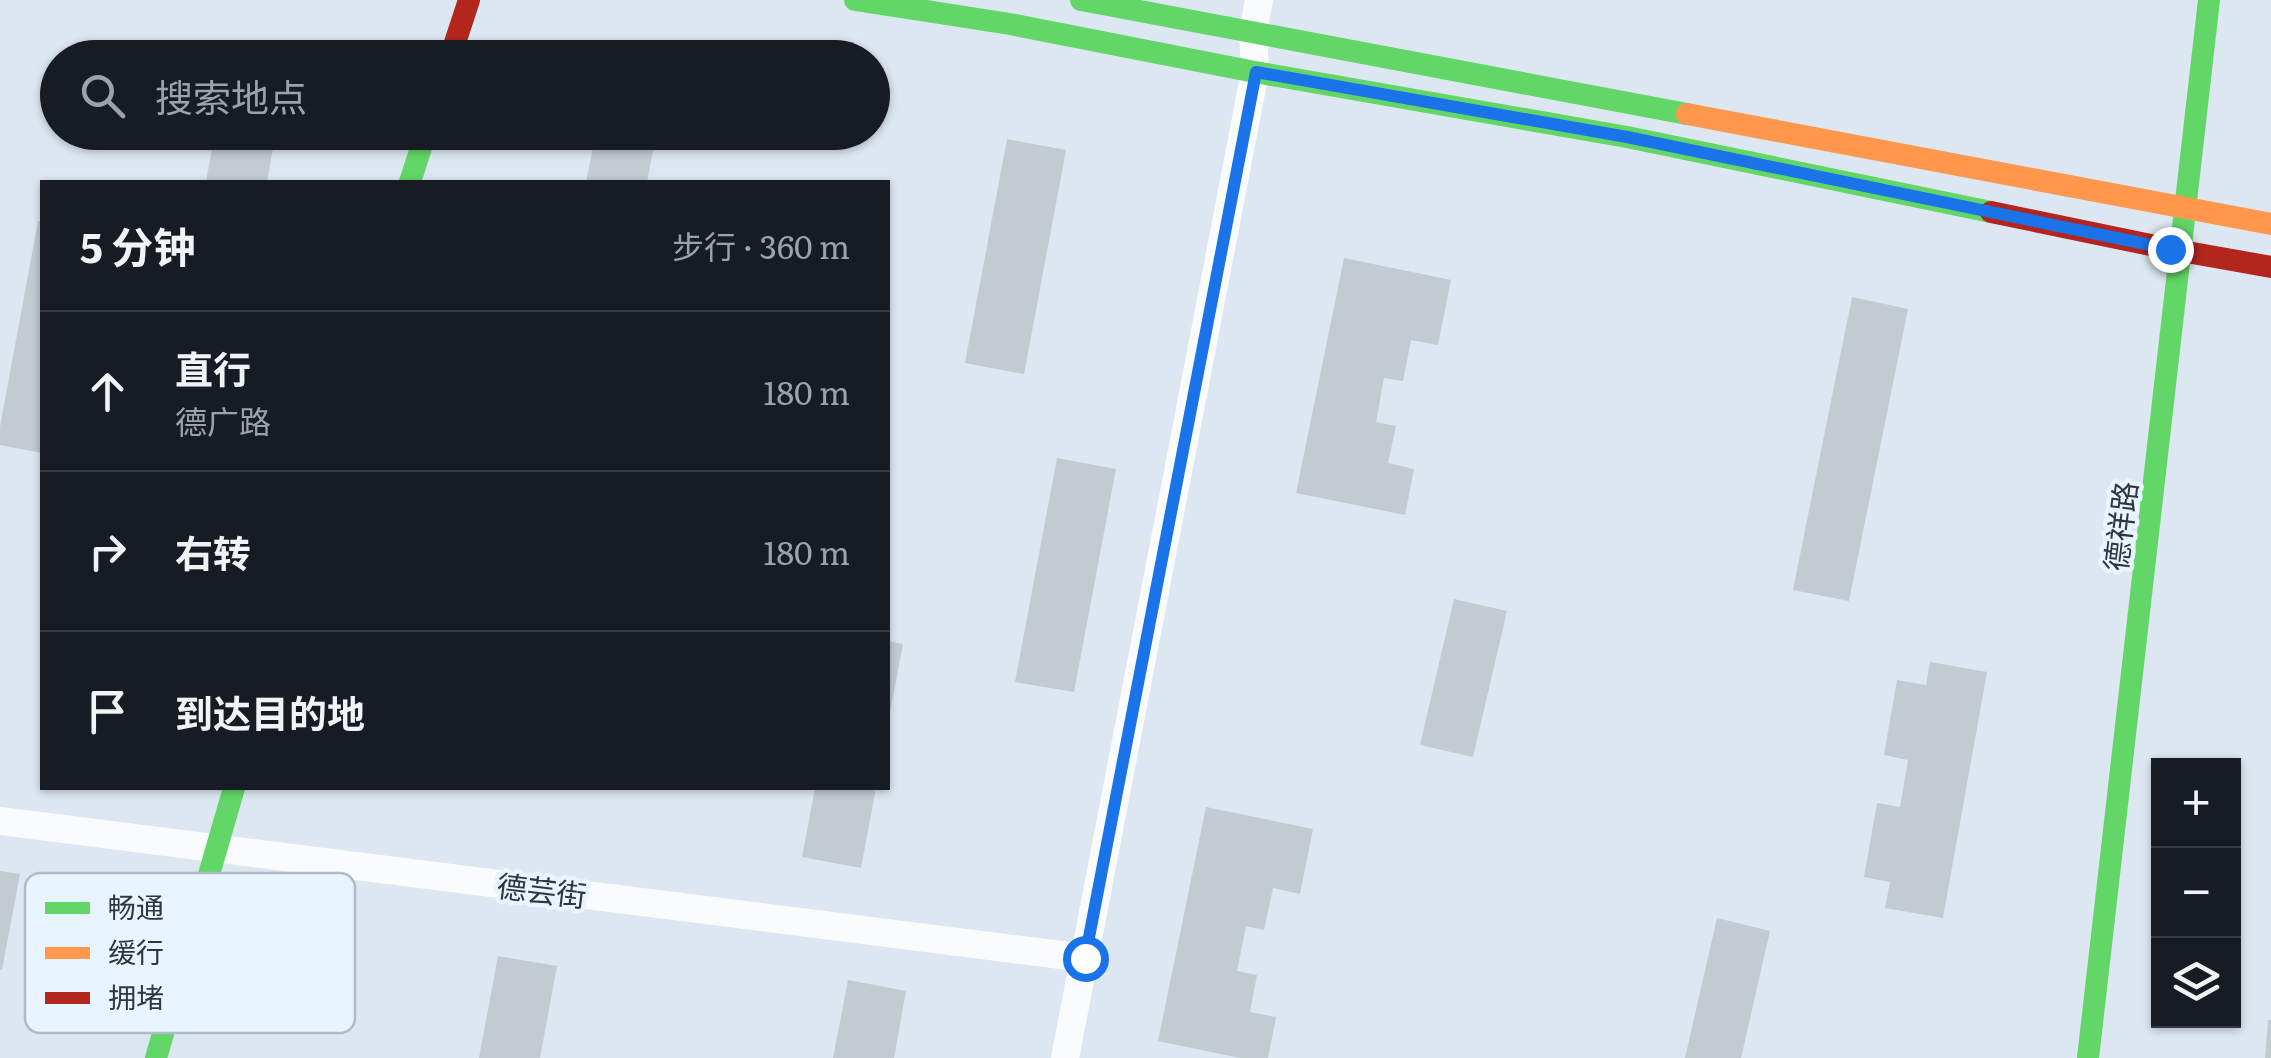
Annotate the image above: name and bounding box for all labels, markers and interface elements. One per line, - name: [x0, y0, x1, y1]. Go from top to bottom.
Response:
- search box: [40, 40, 890, 150]
- text: 搜索地点: [155, 67, 307, 124]
- icon: search: [75, 68, 130, 123]
- text: 5 分钟: [80, 214, 195, 276]
- text: 步行 · 360 m: [672, 221, 850, 269]
- route end: [2148, 227, 2194, 273]
- text: 直行: [175, 339, 251, 396]
- icon: ahead: [80, 364, 135, 419]
- text: 180 m: [763, 367, 850, 415]
- text: 德广路: [175, 396, 271, 444]
- street label: 德祥路: [2092, 479, 2146, 573]
- text: 右转: [175, 523, 251, 580]
- icon: right: [80, 524, 135, 579]
- text: 180 m: [763, 527, 850, 575]
- text: 到达目的地: [175, 683, 365, 740]
- icon: arrive: [80, 684, 135, 739]
- map controls: [2151, 758, 2241, 1028]
- button: +: [2151, 758, 2241, 848]
- button: −: [2151, 848, 2241, 938]
- street label: 德芸街: [495, 862, 589, 916]
- legend: [25, 873, 355, 1033]
- text: 畅通: [108, 885, 164, 927]
- text: 缓行: [108, 930, 164, 972]
- route start: [1063, 936, 1109, 982]
- button: layers: [2151, 938, 2241, 1028]
- text: 拥堵: [108, 975, 164, 1017]

